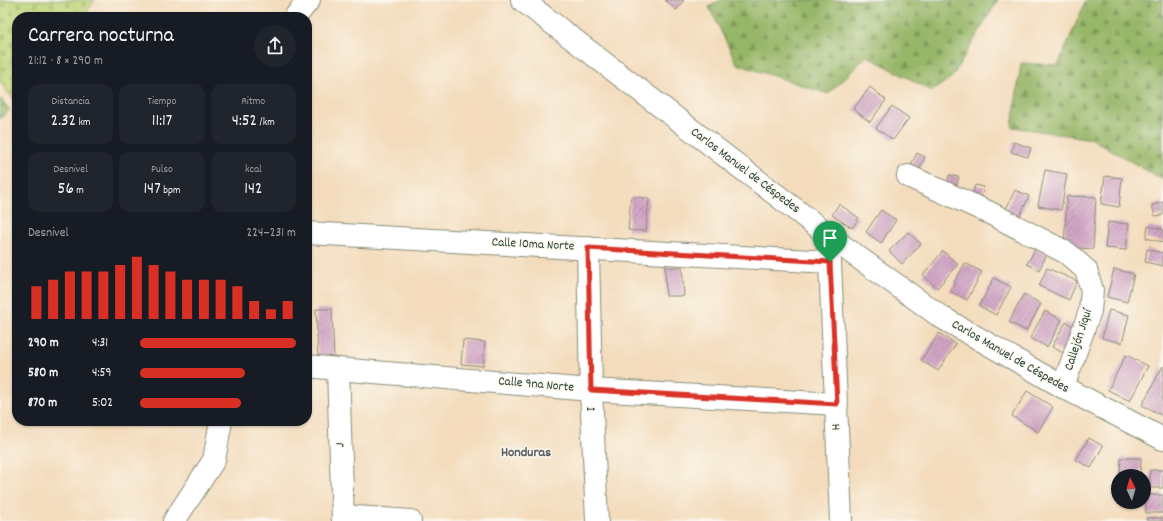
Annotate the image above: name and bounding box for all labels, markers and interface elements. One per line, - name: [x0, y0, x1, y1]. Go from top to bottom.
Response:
- text: Carrera nocturna: [28, 21, 174, 52]
- button: share: [254, 25, 296, 67]
- text: 21:12 · 8 × 290 m: [28, 52, 103, 71]
- text: Distancia: [52, 94, 90, 110]
- text: Tiempo: [148, 94, 176, 110]
- text: Ritmo: [241, 94, 265, 110]
- text: 2.32: [51, 110, 76, 134]
- text: 11:17: [152, 110, 172, 134]
- text: 4:52: [232, 110, 257, 134]
- text: km: [76, 115, 91, 131]
- text: /km: [257, 115, 275, 131]
- street label: Carlos Manuel de Céspedes: [686, 123, 804, 219]
- text: Desnivel: [54, 162, 88, 178]
- text: Pulso: [151, 162, 173, 178]
- text: kcal: [245, 162, 262, 178]
- text: 56: [58, 178, 74, 202]
- text: 147: [143, 178, 161, 202]
- text: 142: [244, 178, 262, 202]
- text: m: [74, 183, 84, 199]
- text: bpm: [161, 183, 181, 199]
- pin: [813, 221, 847, 262]
- text: Desnivel: [28, 224, 69, 243]
- text: 224–231 m: [247, 224, 296, 243]
- icon: arrive: [819, 227, 841, 249]
- street label: Calle 10ma Norte: [491, 233, 575, 257]
- street label: Callejón Jiquí: [1060, 305, 1098, 373]
- street label: Carlos Manuel de Céspedes: [948, 315, 1072, 399]
- text: 290 m: [28, 334, 59, 353]
- text: 4:31: [92, 334, 108, 353]
- text: 580 m: [28, 364, 58, 383]
- text: 4:59: [92, 364, 112, 383]
- street label: Calle 9na Norte: [497, 372, 575, 398]
- text: 870 m: [28, 394, 57, 413]
- text: 5:02: [92, 394, 113, 413]
- street label: I: [582, 406, 602, 412]
- street label: H: [827, 423, 847, 431]
- street label: J: [331, 442, 351, 448]
- district label: Honduras: [501, 443, 551, 463]
- north arrow: [1111, 469, 1151, 509]
- map controls: [1111, 469, 1151, 509]

